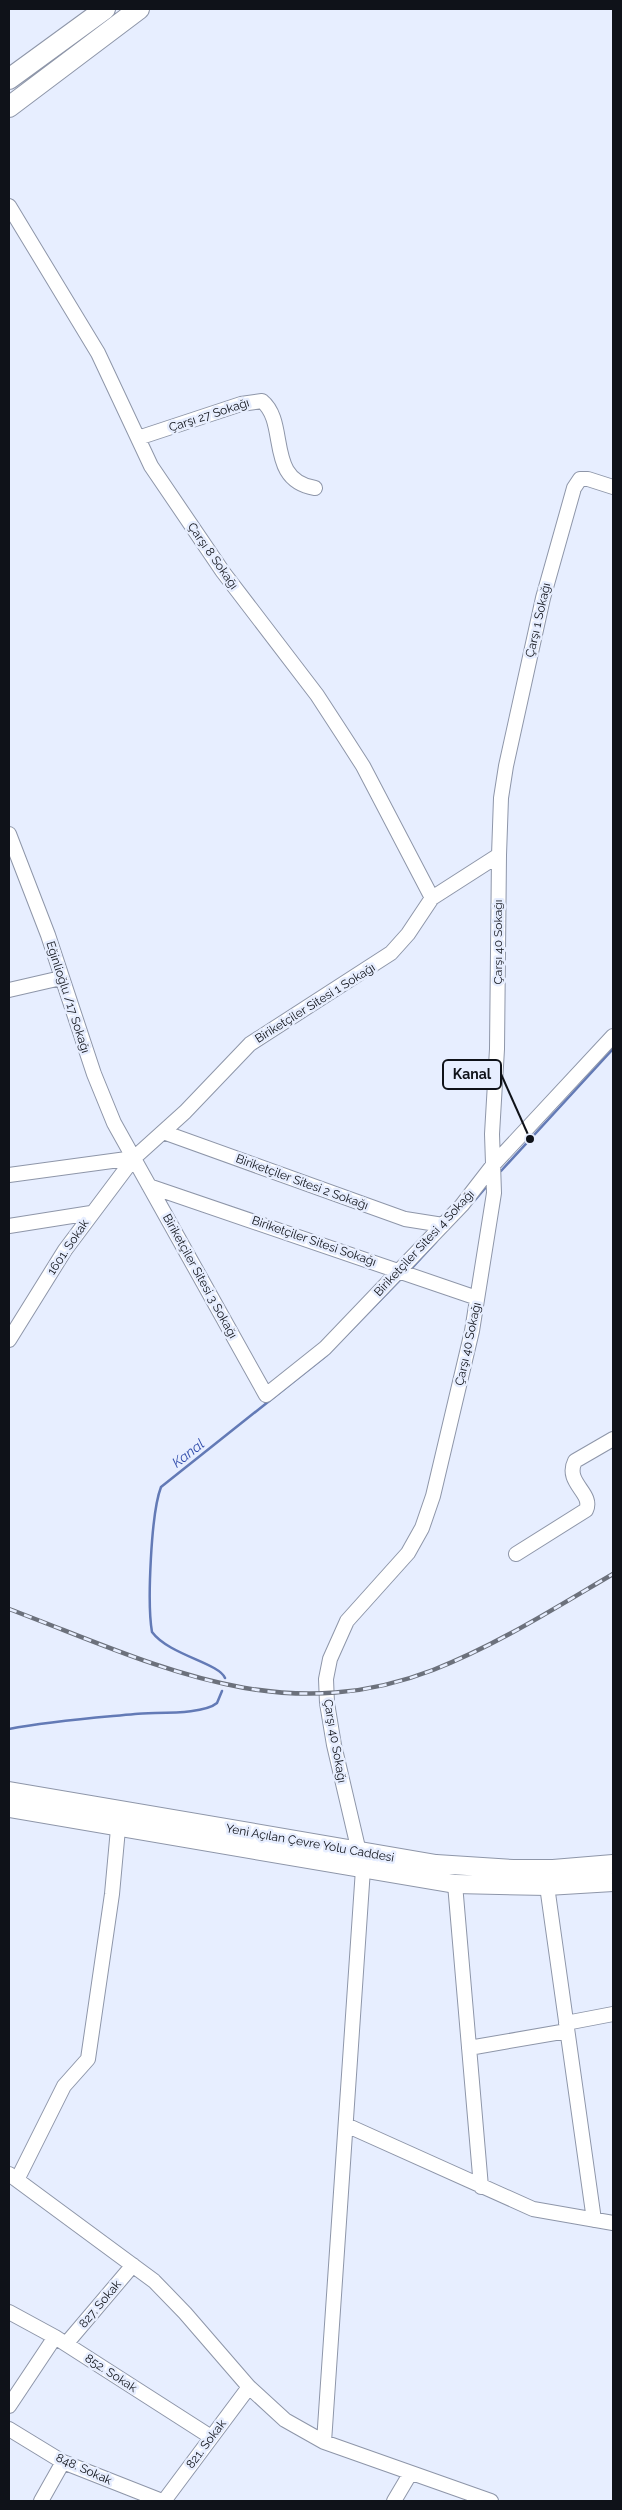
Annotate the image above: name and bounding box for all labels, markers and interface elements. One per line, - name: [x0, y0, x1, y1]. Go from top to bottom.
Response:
- street label: Çarşı 27 Sokağı: [167, 395, 251, 435]
- street label: Çarşı 8 Sokağı: [185, 520, 241, 592]
- street label: Çarşı 1 Sokağı: [523, 581, 553, 659]
- street label: Çarşı 40 Sokağı: [491, 900, 505, 984]
- street label: Eğinlioğlu /17 Sokağı: [43, 939, 93, 1055]
- street label: Biriketçiler Sitesi 1 Sokağı: [252, 960, 378, 1046]
- callout: Kanal: [443, 1060, 501, 1089]
- text: Kanal: [453, 1066, 492, 1082]
- street label: Biriketçiler Sitesi 2 Sokağı: [234, 1152, 370, 1212]
- street label: Biriketçiler Sitesi 4 Sokağı: [371, 1187, 477, 1299]
- street label: Biriketçiler Sitesi 3 Sokağı: [160, 1211, 240, 1341]
- street label: Biriketçiler Sitesi Sokağı: [250, 1213, 378, 1269]
- street label: 1601. Sokak: [44, 1216, 92, 1277]
- street label: Çarşı 40 Sokağı: [452, 1301, 484, 1387]
- water label: Kanal: [169, 1435, 208, 1471]
- street label: Çarşı 40 Sokağı: [321, 1698, 349, 1784]
- street label: Yeni Açılan Çevre Yolu Caddesi: [225, 1821, 395, 1865]
- street label: 827. Sokak: [76, 2277, 124, 2331]
- street label: 852. Sokak: [82, 2351, 140, 2395]
- street label: 821. Sokak: [183, 2416, 229, 2471]
- street label: 848. Sokak: [54, 2450, 115, 2488]

